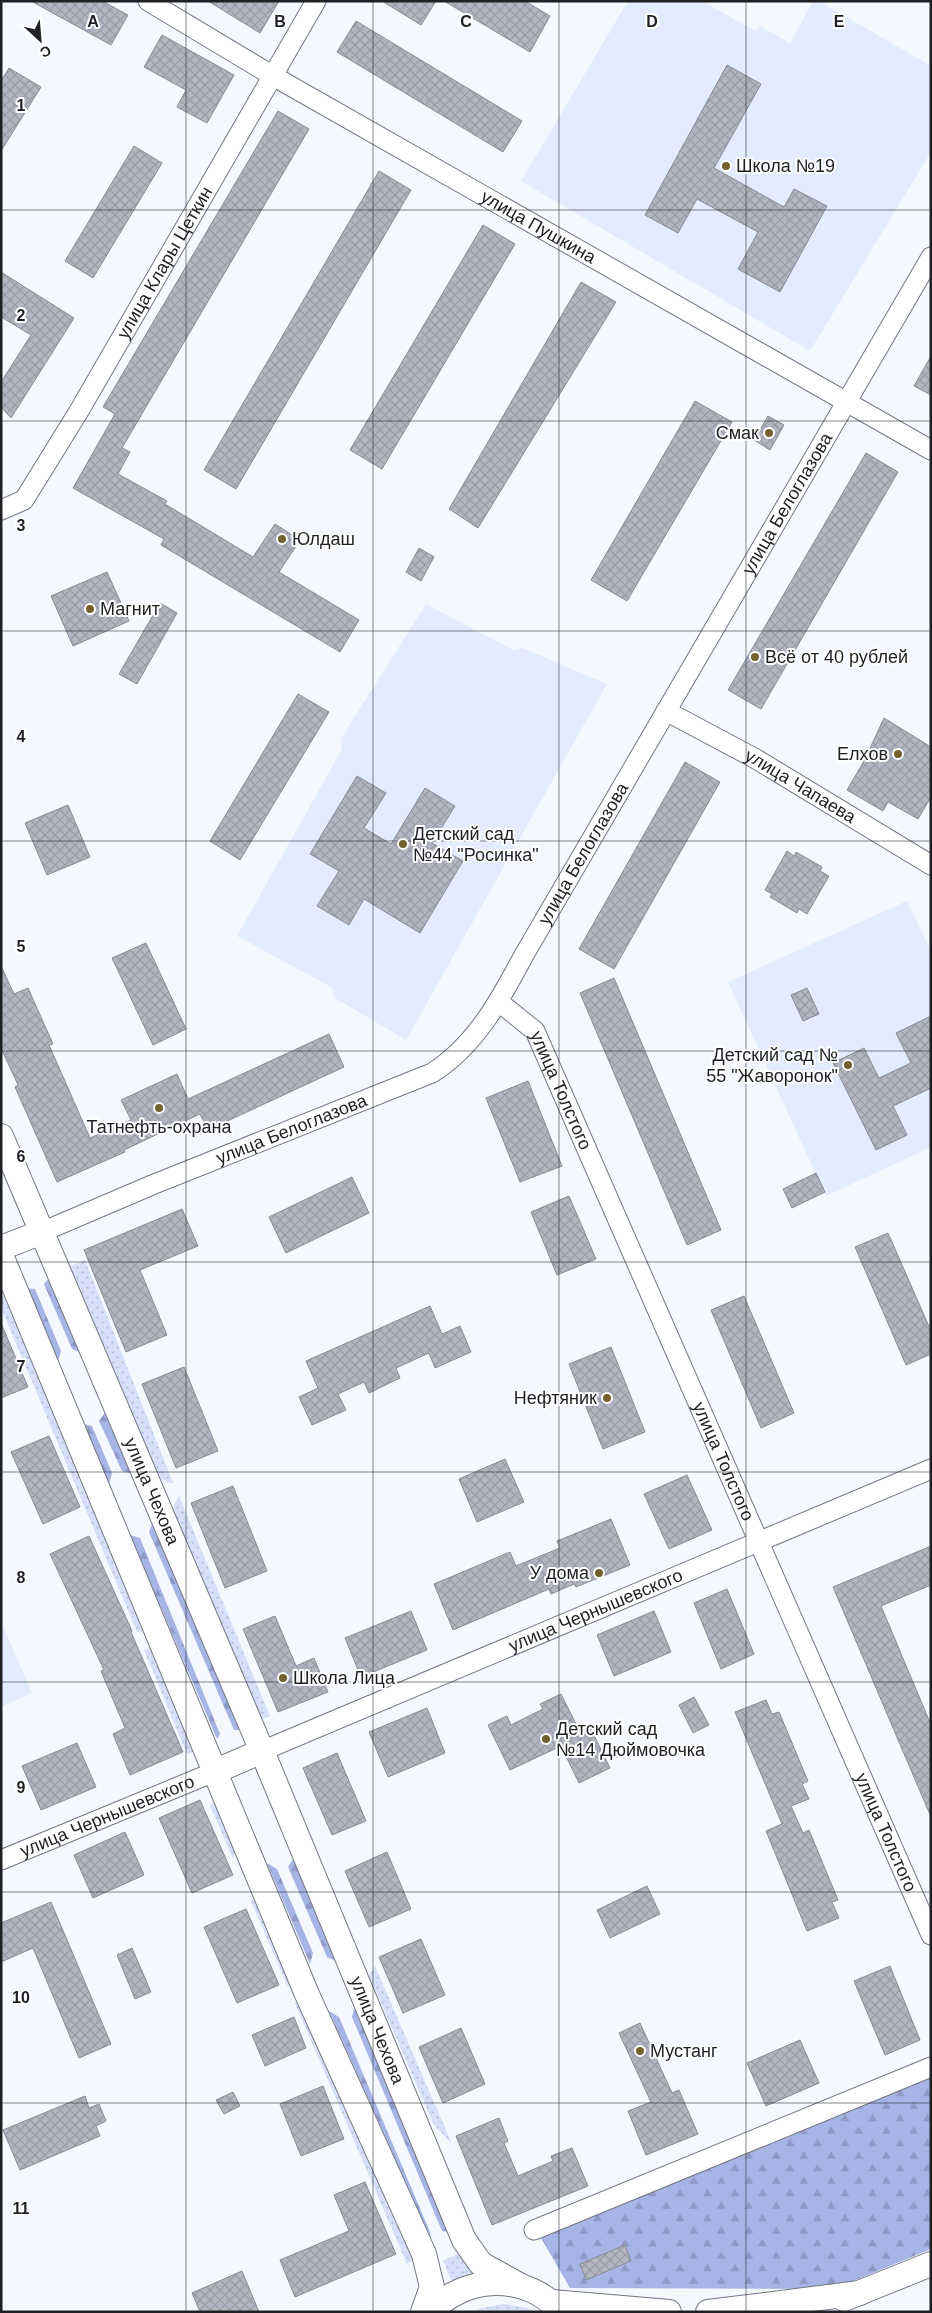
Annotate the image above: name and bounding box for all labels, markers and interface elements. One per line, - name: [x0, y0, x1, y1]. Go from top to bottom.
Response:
- text: A: [87, 13, 99, 30]
- text: B: [274, 13, 286, 30]
- text: C: [460, 13, 472, 30]
- text: D: [646, 13, 658, 30]
- text: E: [834, 13, 845, 30]
- north arrow: [15, 15, 65, 65]
- text: С: [38, 42, 54, 61]
- text: 1: [17, 97, 26, 114]
- place label: Школа №19: [736, 156, 835, 176]
- marker: Школа №19: [720, 160, 732, 172]
- street label: улица Клары Цеткин: [113, 183, 217, 342]
- street label: улица Пушкина: [477, 186, 600, 268]
- text: 2: [17, 307, 26, 324]
- place label: Смак: [716, 423, 759, 443]
- marker: Смак: [763, 427, 775, 439]
- street label: улица Белоглазова: [738, 429, 837, 578]
- text: 3: [17, 517, 26, 534]
- place label: Юлдаш: [292, 529, 355, 549]
- marker: Юлдаш: [276, 533, 288, 545]
- place label: Магнит: [100, 599, 160, 619]
- marker: Магнит: [84, 603, 96, 615]
- place label: Всё от 40 рублей: [765, 647, 908, 667]
- marker: Всё от 40 рублей: [749, 651, 761, 663]
- text: 4: [17, 728, 26, 745]
- place label: Елхов: [837, 744, 888, 764]
- street label: улица Чапаева: [742, 745, 860, 828]
- marker: Елхов: [892, 748, 904, 760]
- street label: улица Белоглазова: [534, 778, 633, 928]
- place label: Детский сад №44 "Росинка": [413, 824, 539, 865]
- marker: Детский сад №44 "Росинка": [397, 838, 409, 850]
- text: 5: [17, 938, 26, 955]
- street label: улица Толстого: [526, 1028, 596, 1153]
- place label: Детский сад № 55 "Жаворонок": [706, 1045, 838, 1086]
- marker: Детский сад № 55 "Жаворонок": [842, 1059, 854, 1071]
- street label: улица Белоглазова: [213, 1090, 371, 1168]
- marker: Татнефть-охрана: [153, 1102, 165, 1114]
- place label: Татнефть-охрана: [87, 1117, 232, 1137]
- text: 6: [17, 1148, 26, 1165]
- text: 7: [17, 1358, 26, 1375]
- place label: Нефтяник: [514, 1388, 597, 1408]
- marker: Нефтяник: [601, 1392, 613, 1404]
- street label: улица Толстого: [689, 1399, 758, 1524]
- street label: улица Чехова: [120, 1435, 184, 1549]
- place label: У дома: [530, 1563, 590, 1583]
- street label: улица Чернышевского: [506, 1565, 685, 1656]
- marker: У дома: [593, 1567, 605, 1579]
- text: 8: [17, 1569, 26, 1586]
- place label: Школа Лица: [293, 1668, 396, 1688]
- marker: Школа Лица: [277, 1672, 289, 1684]
- place label: Детский сад №14 Дюймовочка: [556, 1719, 706, 1760]
- marker: Детский сад №14 Дюймовочка: [540, 1733, 552, 1745]
- street label: улица Толстого: [851, 1770, 921, 1895]
- street label: улица Чернышевского: [17, 1771, 197, 1861]
- text: 9: [17, 1779, 26, 1796]
- street label: улица Чехова: [346, 1973, 409, 2088]
- text: 10: [12, 1989, 30, 2006]
- place label: Мустанг: [650, 2041, 718, 2061]
- marker: Мустанг: [634, 2045, 646, 2057]
- text: 11: [13, 2200, 30, 2217]

